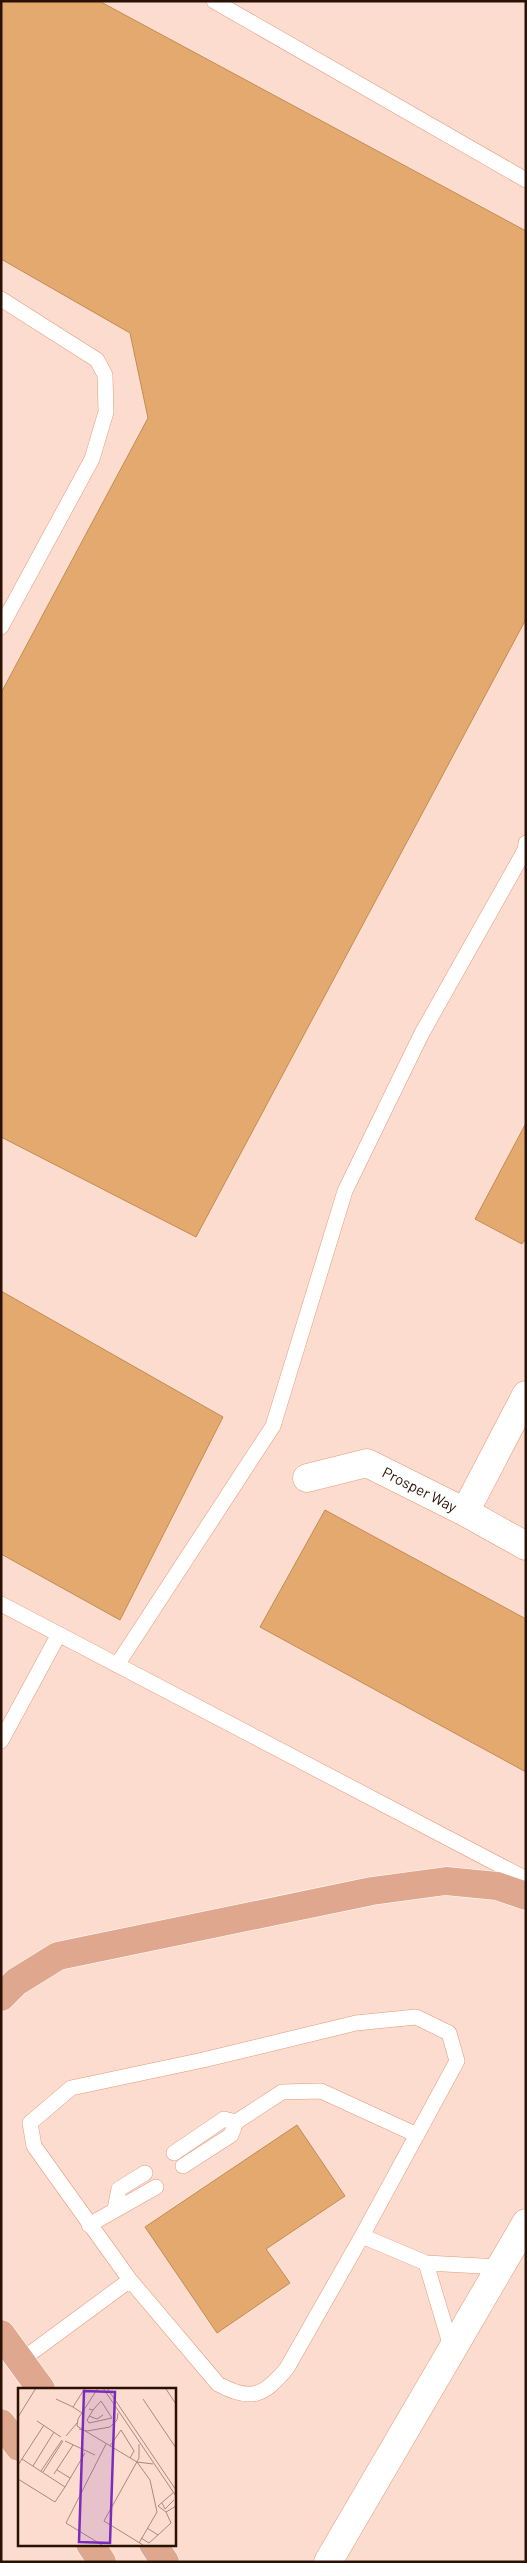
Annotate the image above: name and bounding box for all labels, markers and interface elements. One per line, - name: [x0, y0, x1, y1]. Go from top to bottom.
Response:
- street label: Prosper Way: [380, 1463, 460, 1515]
- inset map: [18, 2388, 175, 2546]

